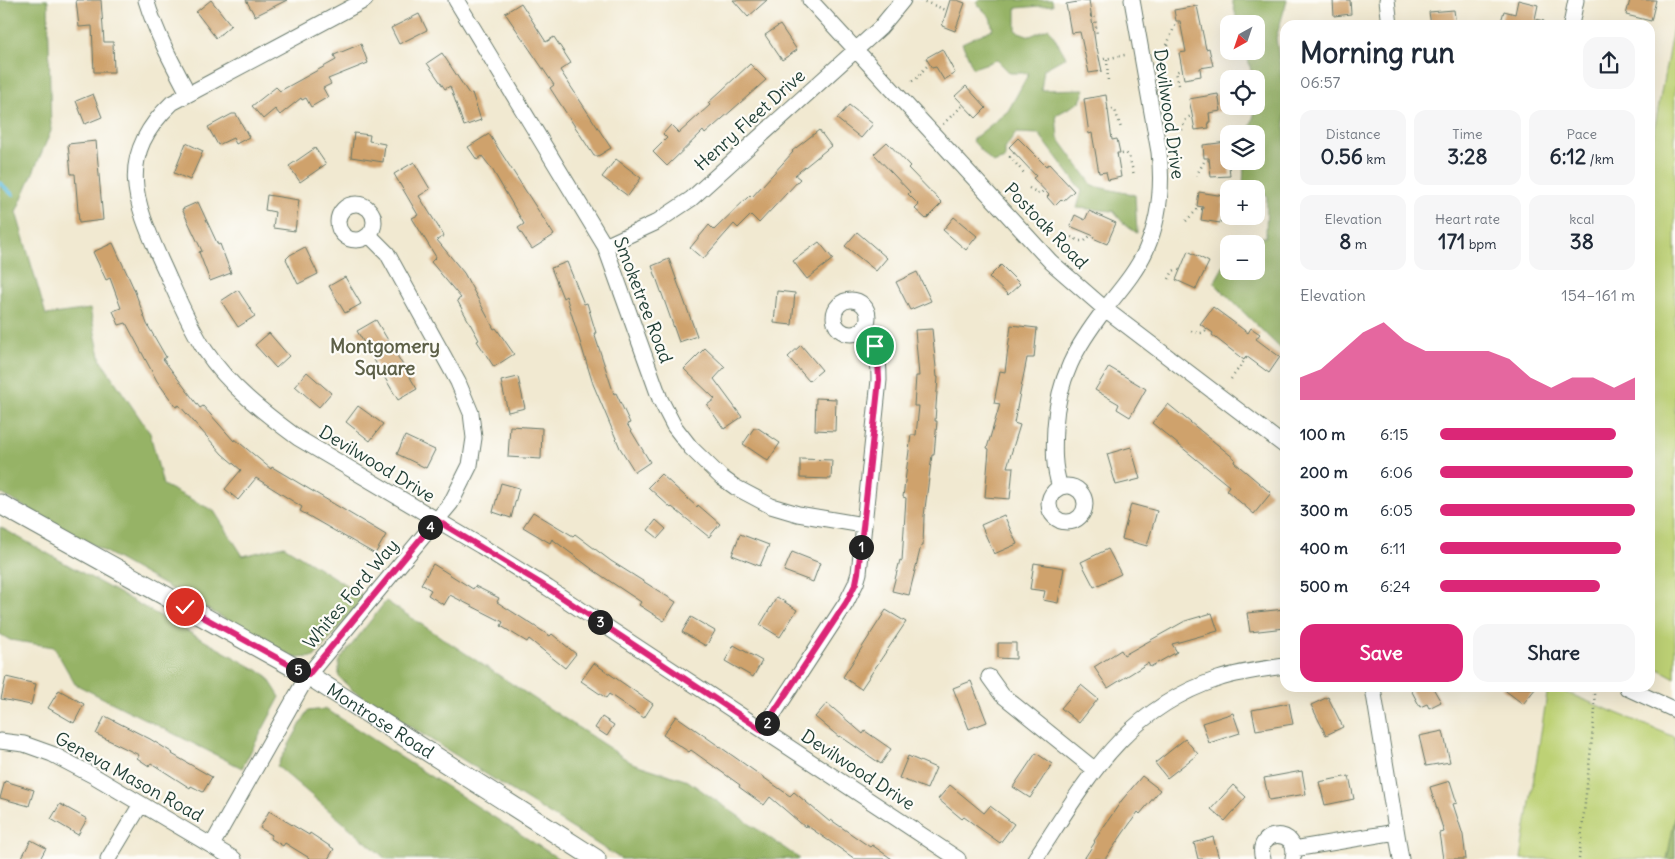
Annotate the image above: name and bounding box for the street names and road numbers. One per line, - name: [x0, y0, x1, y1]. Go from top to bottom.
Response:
- street label: Devilwood Drive: [1149, 47, 1190, 180]
- street label: Henry Fleet Drive: [689, 64, 810, 175]
- street label: Postoak Road: [1000, 178, 1093, 274]
- street label: Smoketree Road: [609, 233, 678, 367]
- street label: Devilwood Drive: [315, 420, 439, 507]
- street label: Whites Ford Way: [298, 534, 403, 653]
- street label: Montrose Road: [323, 678, 439, 764]
- street label: Devilwood Drive: [797, 724, 920, 815]
- street label: Geneva Mason Road: [51, 726, 208, 827]

